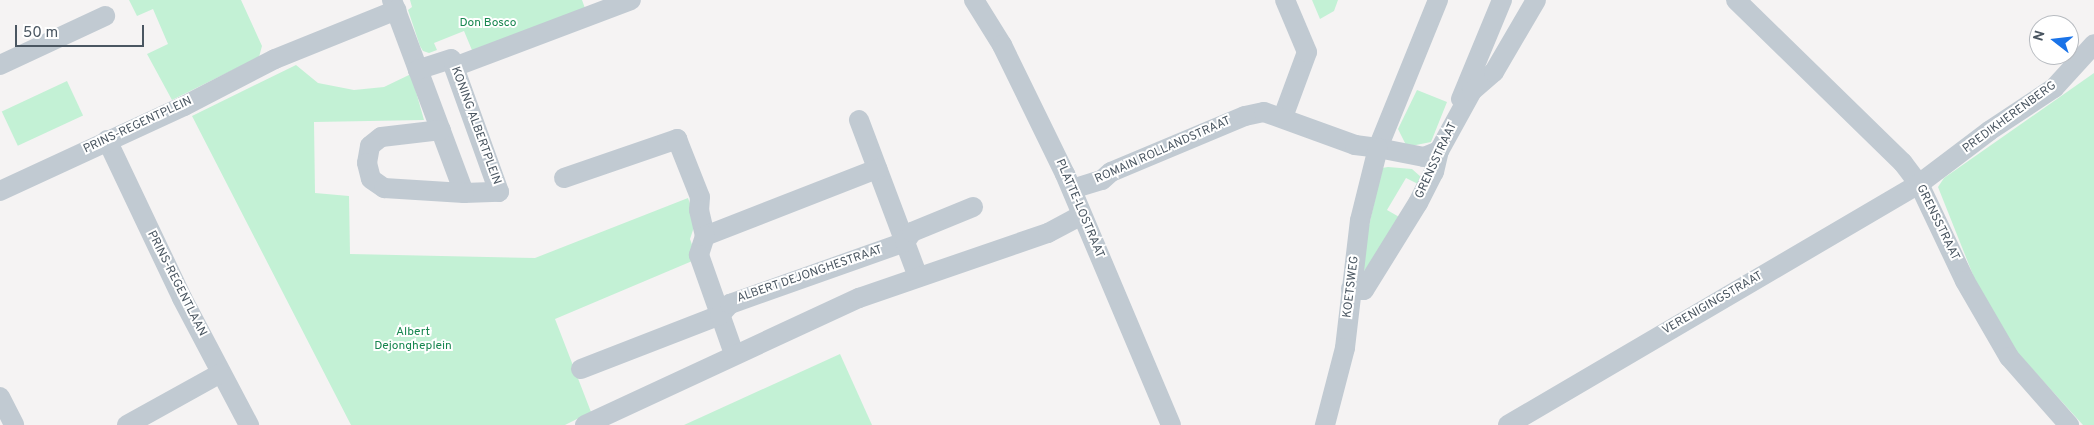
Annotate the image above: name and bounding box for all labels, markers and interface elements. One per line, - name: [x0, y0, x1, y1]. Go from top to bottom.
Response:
- scale bar: [18, 15, 146, 47]
- north arrow: [2029, 15, 2079, 65]
- park label: Don Bosco: [459, 17, 517, 31]
- text: 50 m: [23, 24, 58, 43]
- text: N: [2031, 29, 2050, 43]
- street label: KONING ALBERTPLEIN: [447, 65, 503, 187]
- street label: PREDIKHERENBERG: [1960, 79, 2060, 157]
- street label: PRINS-REGENTPLEIN: [81, 95, 195, 157]
- street label: ROMAIN ROLLANDSTRAAT: [1093, 115, 1233, 187]
- street label: GRENSSTRAAT: [1413, 121, 1461, 201]
- street label: PLATTE-LOSTRAAT: [1052, 157, 1106, 261]
- street label: GRENSSTRAAT: [1912, 183, 1962, 263]
- street label: PRINS-REGENTLAAN: [143, 229, 209, 339]
- street label: ALBERT DEJONGHESTRAAT: [735, 243, 885, 307]
- street label: KOETSWEG: [1341, 255, 1363, 319]
- street label: VERENIGINGSTRAAT: [1660, 269, 1766, 339]
- park label: Albert Dejongheplein: [374, 326, 452, 354]

